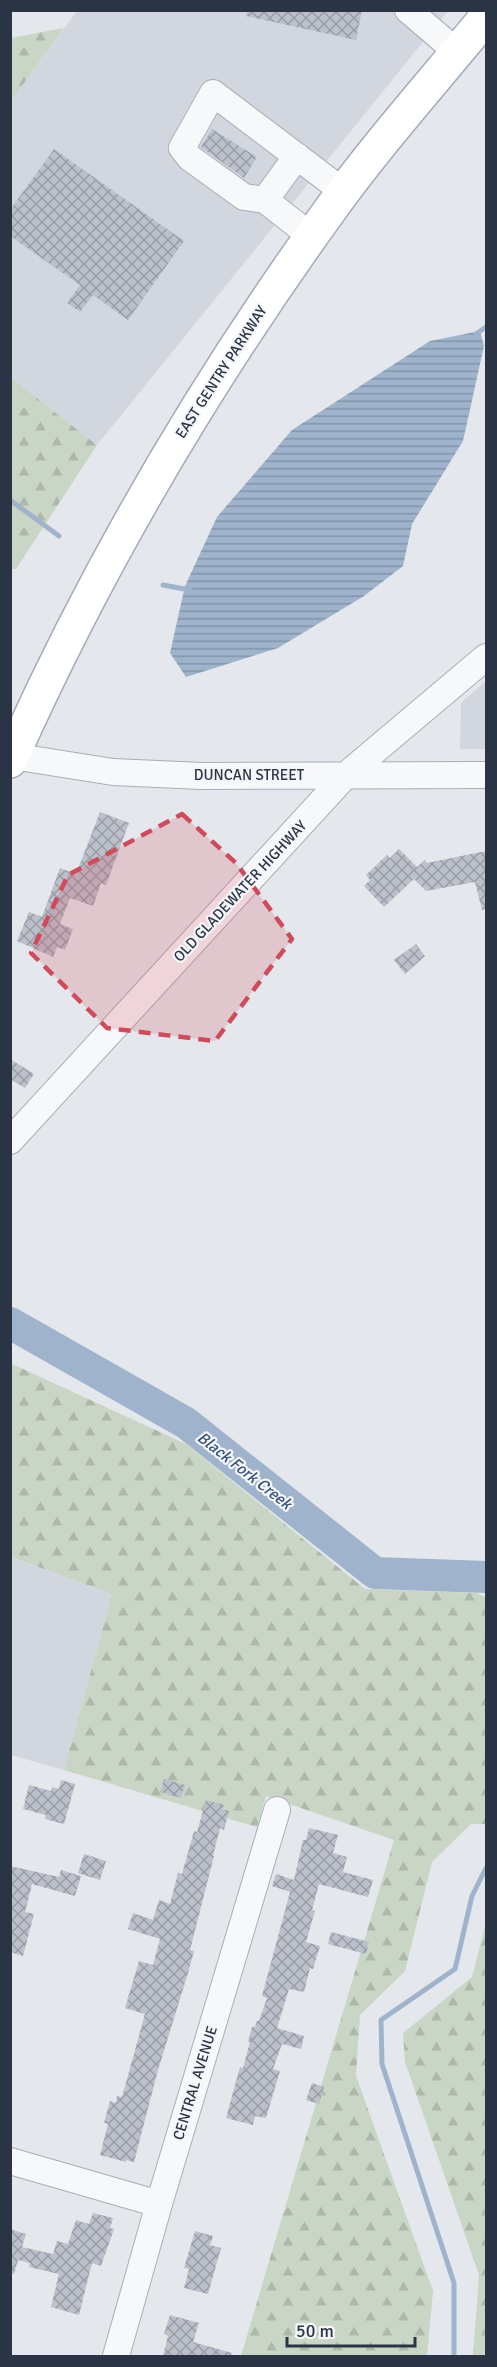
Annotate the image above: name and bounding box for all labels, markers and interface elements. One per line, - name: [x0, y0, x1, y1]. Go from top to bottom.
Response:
- street label: EAST GENTRY PARKWAY: [171, 302, 271, 442]
- street label: DUNCAN STREET: [194, 766, 305, 784]
- street label: OLD GLADEWATER HIGHWAY: [170, 816, 311, 965]
- water label: Black Fork Creek: [193, 1428, 297, 1515]
- street label: CENTRAL AVENUE: [169, 2024, 221, 2142]
- scale bar: [287, 2310, 414, 2348]
- text: 50 m: [296, 2320, 334, 2342]

